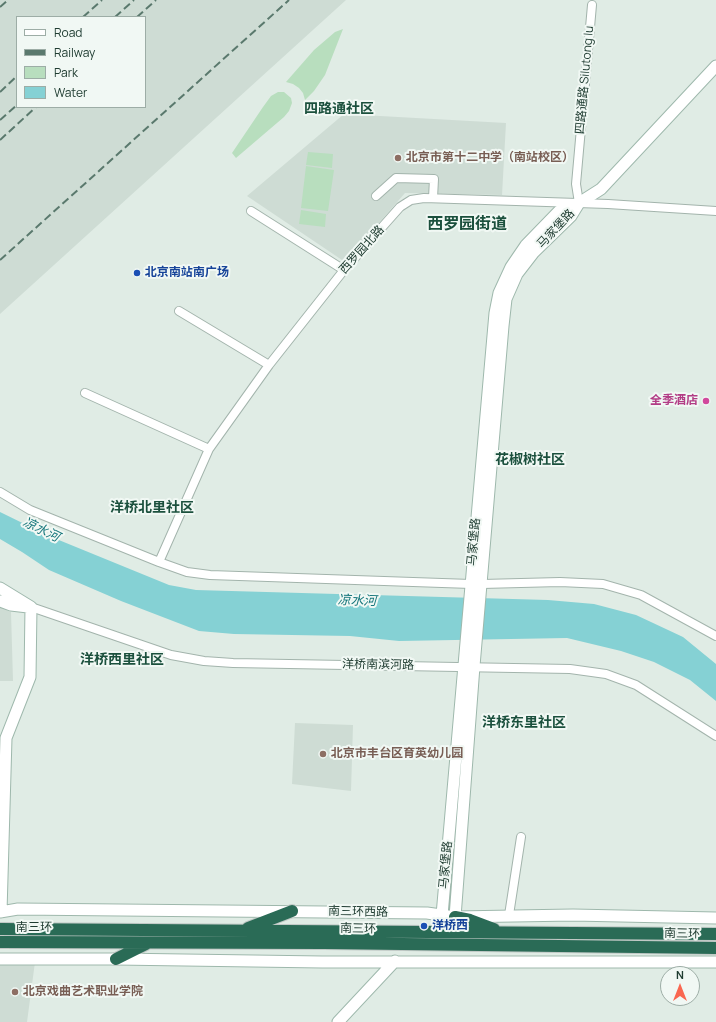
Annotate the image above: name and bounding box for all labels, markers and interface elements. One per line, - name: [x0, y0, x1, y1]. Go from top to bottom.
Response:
- legend: [16, 16, 146, 108]
- text: Road: [54, 24, 82, 41]
- street label: 四路通路 Silutong lu: [573, 25, 597, 135]
- text: Railway: [54, 44, 95, 61]
- text: Park: [54, 64, 78, 81]
- text: Water: [54, 84, 87, 101]
- district label: 四路通社区: [304, 101, 374, 117]
- place label: 北京市第十二中学（南站校区）: [406, 151, 574, 165]
- marker: 北京市第十二中学（南站校区）: [393, 153, 403, 163]
- street label: 马家堡路: [534, 207, 578, 251]
- district label: 西罗园街道: [427, 215, 507, 235]
- street label: 西罗园北路: [337, 223, 387, 277]
- place label: 北京南站南广场: [145, 266, 229, 280]
- marker: 北京南站南广场: [132, 268, 142, 278]
- place label: 全季酒店: [650, 394, 698, 408]
- marker: 全季酒店: [701, 396, 711, 406]
- district label: 花椒树社区: [495, 452, 565, 468]
- district label: 洋桥北里社区: [110, 500, 194, 516]
- water label: 凉水河: [20, 514, 62, 546]
- street label: 马家堡路: [465, 517, 483, 567]
- water label: 凉水河: [337, 593, 377, 609]
- district label: 洋桥西里社区: [80, 652, 164, 668]
- street label: 洋桥南滨河路: [342, 657, 414, 673]
- district label: 洋桥东里社区: [482, 715, 566, 731]
- place label: 北京市丰台区育英幼儿园: [331, 747, 463, 761]
- marker: 北京市丰台区育英幼儿园: [318, 749, 328, 759]
- street label: 马家堡路: [437, 840, 455, 890]
- street label: 南三环西路: [328, 904, 388, 920]
- place label: 洋桥西: [432, 919, 468, 933]
- street label: 南三环: [16, 921, 52, 935]
- street label: 南三环: [340, 921, 376, 937]
- marker: 洋桥西: [419, 921, 429, 931]
- street label: 南三环: [664, 926, 700, 942]
- north arrow: [660, 966, 700, 1006]
- text: N: [676, 967, 684, 982]
- place label: 北京戏曲艺术职业学院: [23, 985, 143, 999]
- marker: 北京戏曲艺术职业学院: [10, 987, 20, 997]

